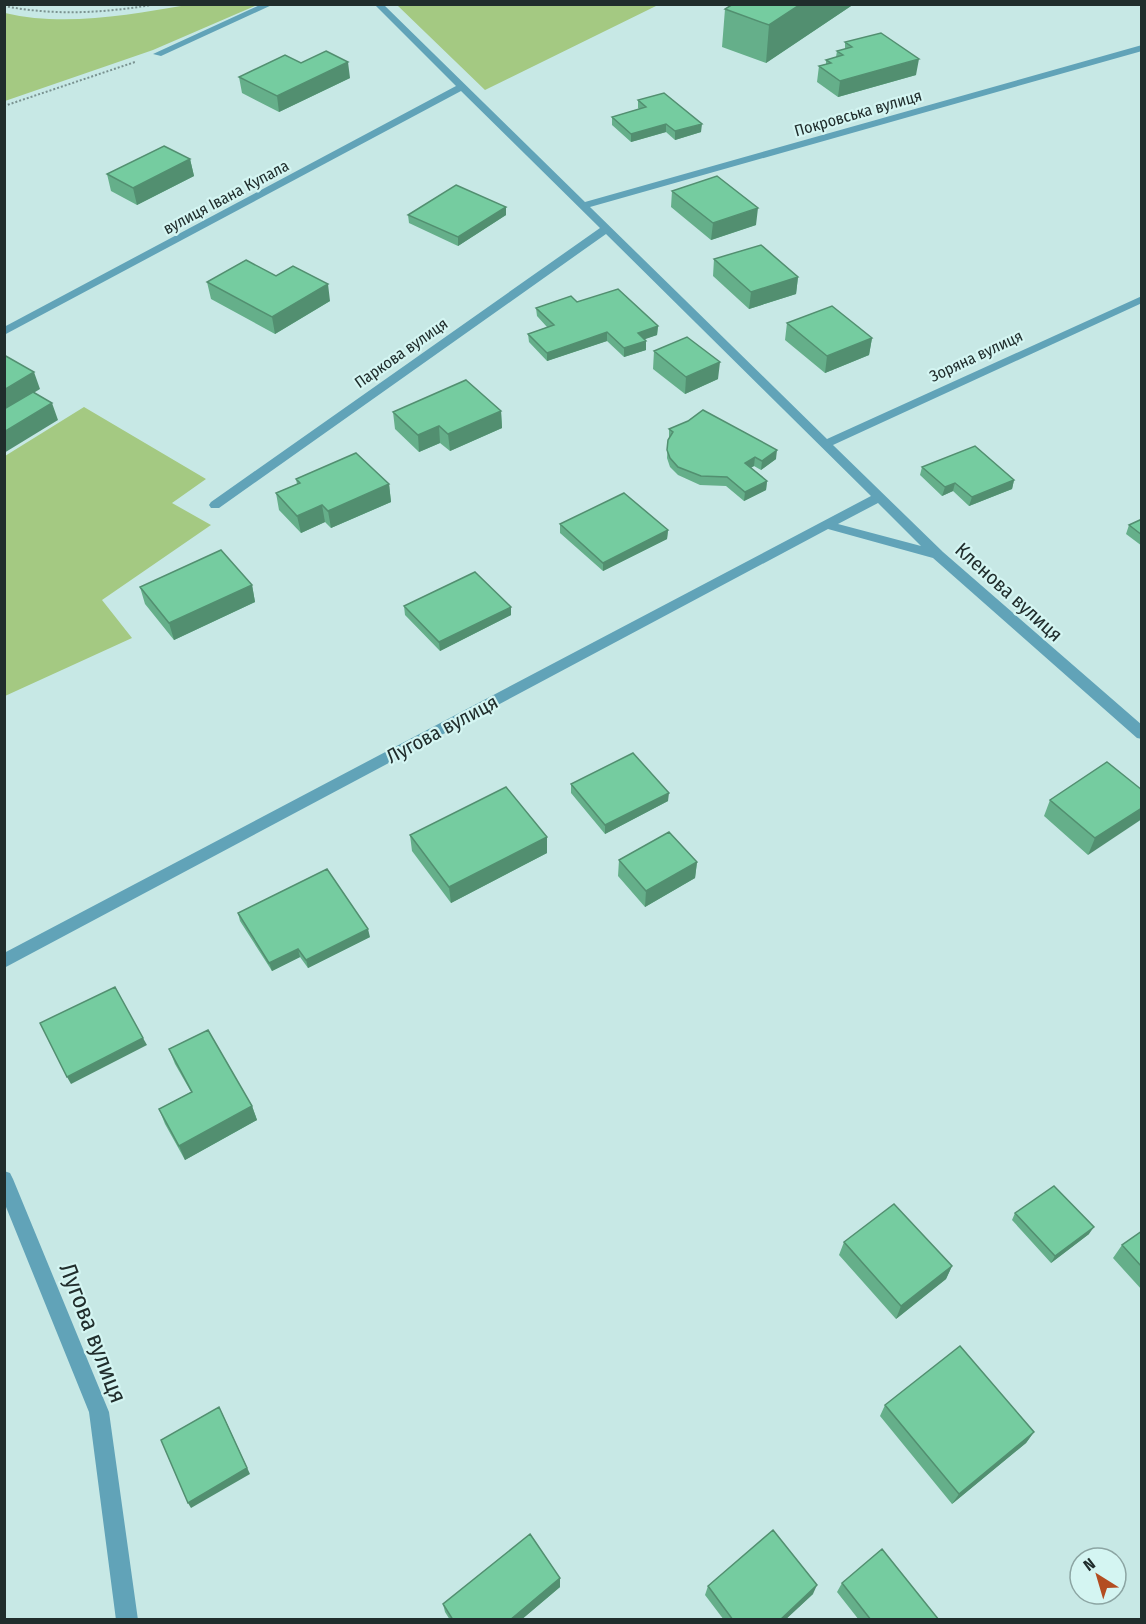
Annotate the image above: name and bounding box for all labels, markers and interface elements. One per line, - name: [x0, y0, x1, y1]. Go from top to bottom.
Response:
- street label: Покровська вулиця: [792, 86, 924, 140]
- street label: вулиця Івана Купала: [160, 156, 292, 238]
- street label: Паркова вулиця: [351, 314, 451, 392]
- street label: Зоряна вулиця: [926, 326, 1026, 386]
- street label: Кленова вулиця: [950, 537, 1068, 647]
- street label: Лугова вулиця: [382, 690, 502, 768]
- street label: Лугова вулиця: [54, 1259, 132, 1407]
- north arrow: [1068, 1546, 1128, 1606]
- text: N: [1080, 1554, 1099, 1575]

